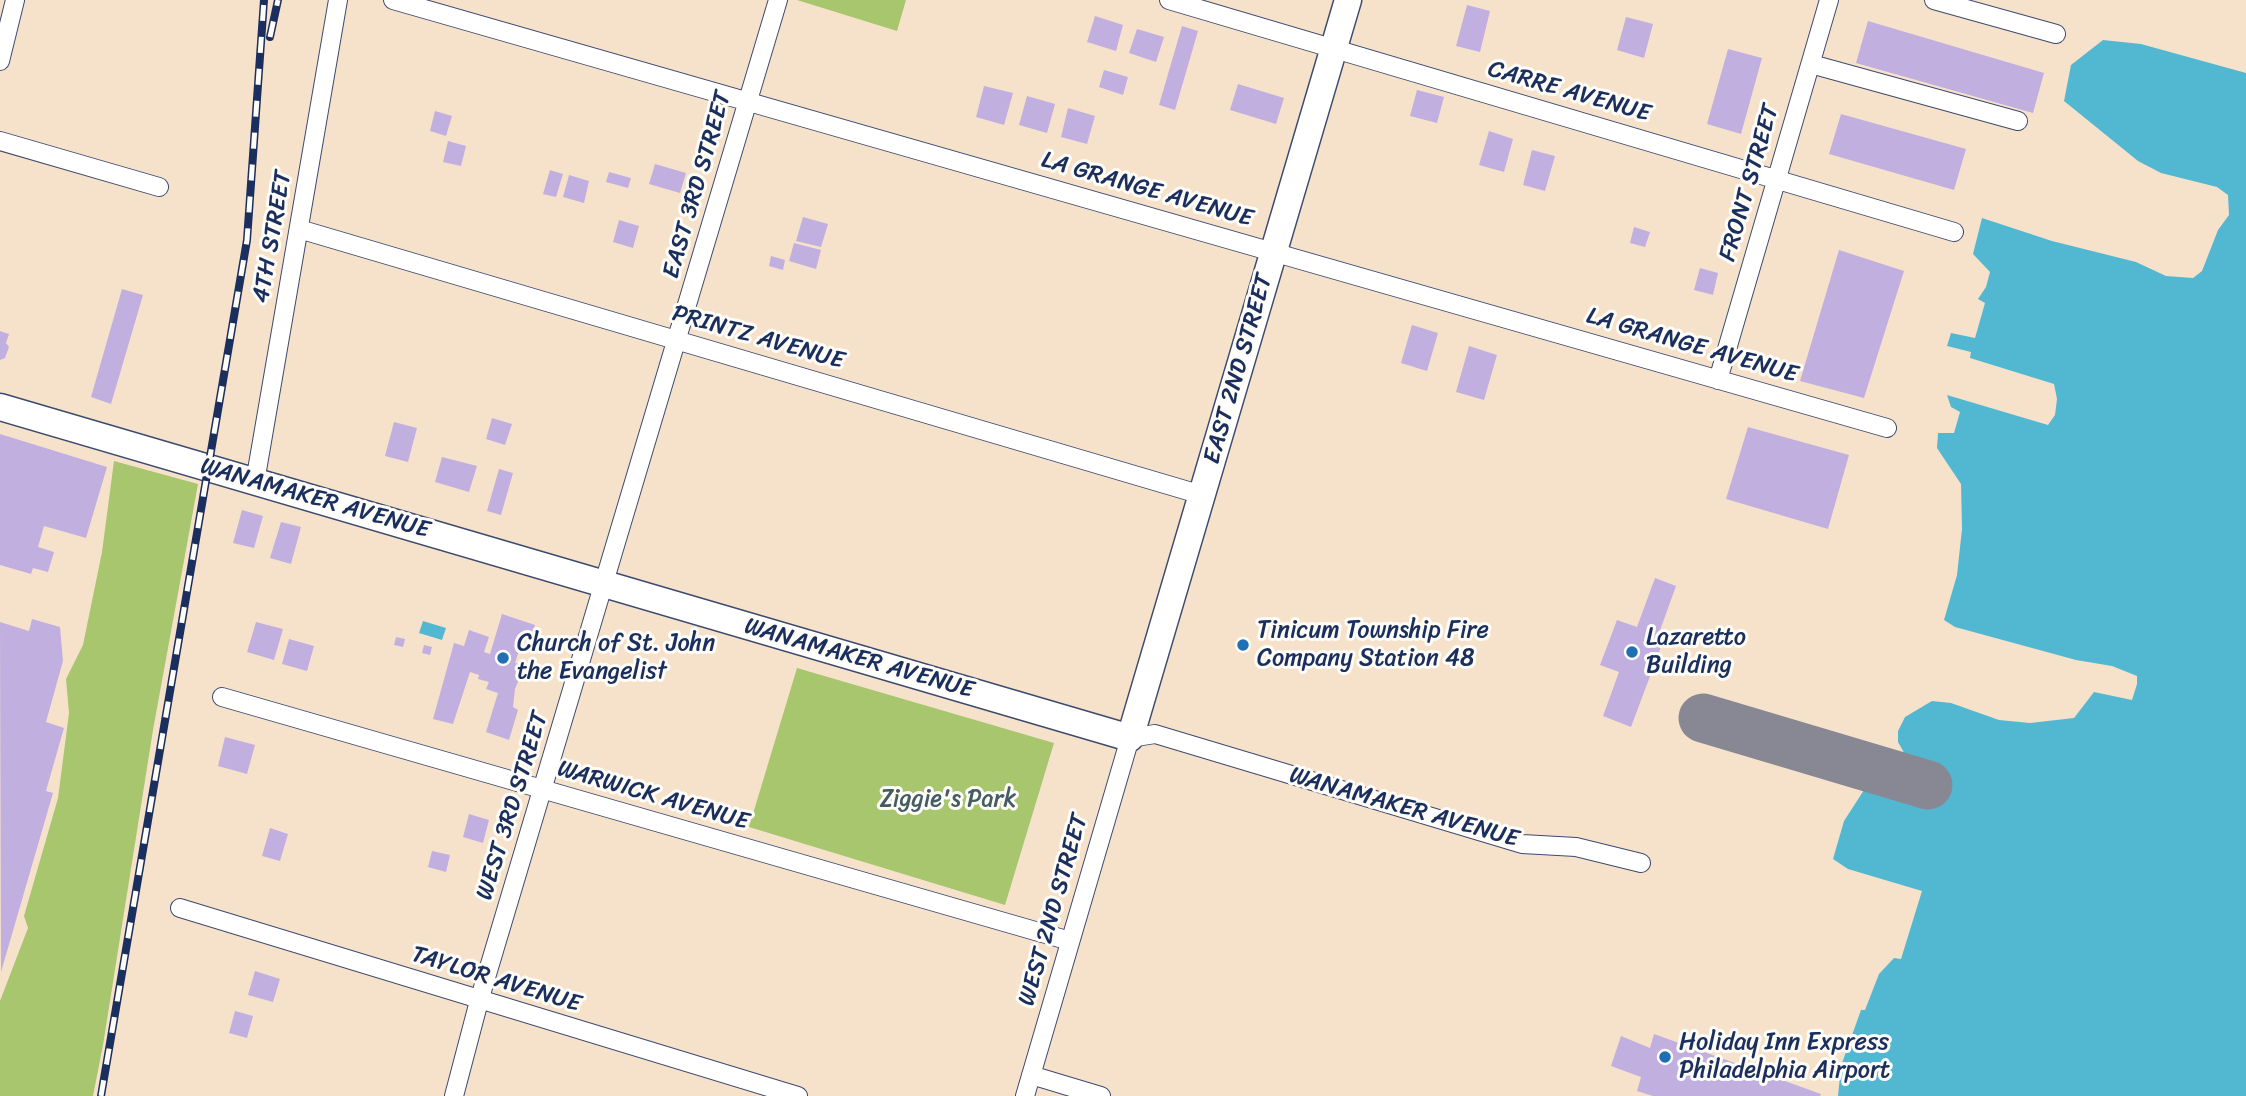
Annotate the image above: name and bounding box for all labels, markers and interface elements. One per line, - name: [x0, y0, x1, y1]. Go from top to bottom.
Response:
- street label: CARRE AVENUE: [1484, 55, 1654, 129]
- street label: EAST 3RD STREET: [658, 88, 738, 282]
- street label: FRONT STREET: [1714, 101, 1786, 265]
- street label: LA GRANGE AVENUE: [1038, 146, 1256, 234]
- street label: 4TH STREET: [247, 169, 299, 305]
- street label: EAST 2ND STREET: [1198, 271, 1280, 467]
- street label: PRINTZ AVENUE: [669, 300, 847, 376]
- street label: LA GRANGE AVENUE: [1583, 302, 1801, 390]
- street label: WANAMAKER AVENUE: [197, 452, 433, 546]
- street label: WANAMAKER AVENUE: [741, 612, 977, 706]
- place label: Tinicum Township Fire Company Station 48: [1257, 617, 1489, 673]
- place label: Lazaretto Building: [1646, 624, 1746, 680]
- place label: Church of St. John the Evangelist: [517, 630, 715, 686]
- marker: Tinicum Township Fire Company Station 48: [1235, 637, 1251, 653]
- marker: Lazaretto Building: [1624, 644, 1640, 660]
- marker: Church of St. John the Evangelist: [495, 650, 511, 666]
- street label: WEST 3RD STREET: [471, 708, 555, 904]
- street label: WARWICK AVENUE: [554, 755, 752, 837]
- street label: WANAMAKER AVENUE: [1286, 761, 1522, 855]
- park label: Ziggie's Park: [880, 786, 1016, 814]
- street label: WEST 2ND STREET: [1013, 811, 1095, 1009]
- street label: TAYLOR AVENUE: [408, 941, 584, 1019]
- place label: Holiday Inn Express Philadelphia Airport: [1679, 1029, 1890, 1085]
- marker: Holiday Inn Express Philadelphia Airport: [1657, 1049, 1673, 1065]

